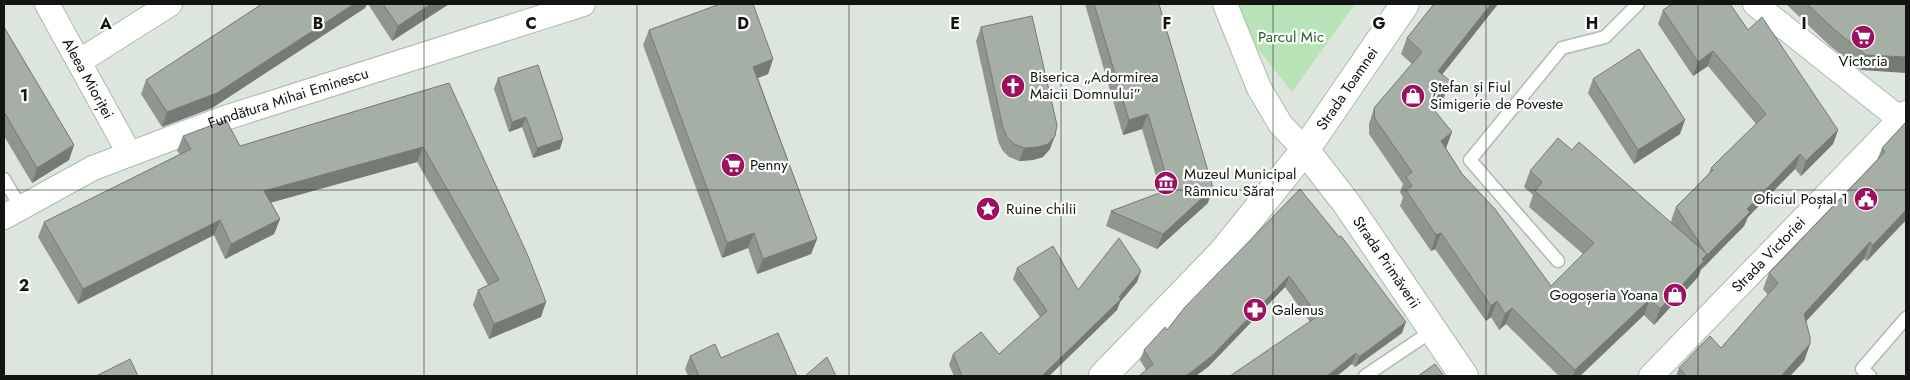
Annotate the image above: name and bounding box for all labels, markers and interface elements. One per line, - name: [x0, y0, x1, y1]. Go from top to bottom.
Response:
- text: A: [99, 12, 112, 35]
- text: B: [313, 12, 323, 35]
- text: C: [525, 12, 537, 35]
- text: D: [737, 12, 749, 35]
- text: E: [950, 12, 960, 35]
- text: F: [1163, 12, 1171, 35]
- text: G: [1372, 12, 1386, 35]
- text: H: [1586, 12, 1598, 35]
- text: I: [1801, 12, 1807, 35]
- supermarket icon: Victoria: [1850, 24, 1876, 50]
- park label: Parcul Mic: [1258, 26, 1324, 48]
- street label: Aleea Mioriței: [57, 34, 119, 123]
- street label: Strada Toamnei: [1311, 42, 1384, 135]
- place label: Victoria: [1838, 50, 1888, 72]
- street label: Fundătura Mihai Eminescu: [205, 62, 371, 134]
- place label: Biserica „Adormirea Maicii Domnului”: [1030, 66, 1158, 105]
- church icon: Biserica „Adormirea Maicii Domnului”: [1000, 73, 1026, 99]
- place label: Ștefan și Fiul Simigerie de Poveste: [1430, 76, 1564, 115]
- shop icon: Ștefan și Fiul Simigerie de Poveste: [1400, 83, 1426, 109]
- text: 1: [20, 84, 28, 107]
- supermarket icon: Penny: [720, 152, 746, 178]
- place label: Penny: [750, 154, 788, 176]
- place label: Muzeul Municipal Râmnicu Sărat: [1184, 163, 1296, 202]
- museum icon: Muzeul Municipal Râmnicu Sărat: [1153, 170, 1179, 196]
- public building icon: Oficiul Poștal 1: [1853, 186, 1879, 212]
- place label: Oficiul Poștal 1: [1754, 188, 1848, 210]
- place icon: Ruine chilii: [975, 196, 1001, 222]
- place label: Ruine chilii: [1006, 198, 1076, 220]
- street label: Strada Primăverii: [1347, 212, 1426, 313]
- street label: Strada Victoriei: [1727, 212, 1811, 298]
- text: 2: [19, 274, 29, 297]
- shop icon: Gogoșeria Yoana: [1662, 282, 1688, 308]
- place label: Gogoșeria Yoana: [1550, 284, 1658, 306]
- pharmacy icon: Galenus: [1242, 297, 1268, 323]
- place label: Galenus: [1272, 299, 1324, 321]

